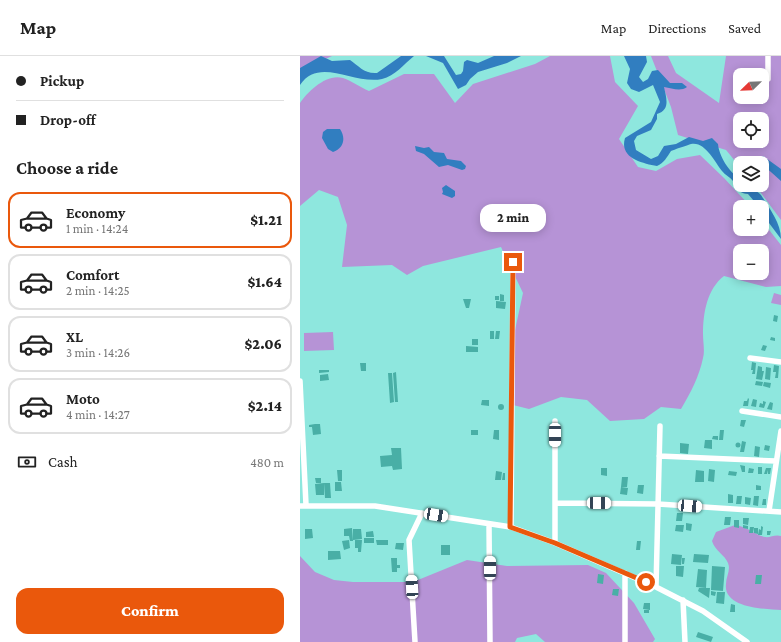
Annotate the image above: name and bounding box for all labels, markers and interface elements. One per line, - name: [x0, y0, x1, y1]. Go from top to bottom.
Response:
- text: Map: [20, 17, 56, 38]
- text: Map: [601, 20, 626, 36]
- text: Directions: [648, 20, 706, 36]
- text: Saved: [728, 20, 761, 36]
- north arrow: [733, 68, 769, 104]
- map controls: [733, 68, 769, 280]
- text: Pickup: [40, 73, 84, 89]
- text: Drop-off: [40, 112, 96, 128]
- button: locate: [733, 112, 769, 148]
- button: layers: [733, 156, 769, 192]
- text: Choose a ride: [16, 158, 118, 178]
- button: +: [733, 200, 769, 236]
- icon: car: [18, 202, 54, 238]
- callout: 2 min: [480, 204, 546, 232]
- text: Economy: [66, 205, 125, 221]
- text: 2 min: [497, 210, 529, 225]
- text: $1.21: [250, 212, 282, 228]
- text: 1 min · 14:24: [66, 221, 128, 236]
- button: −: [733, 244, 769, 280]
- route end: [504, 253, 522, 271]
- icon: car: [18, 264, 54, 300]
- text: Comfort: [66, 267, 120, 283]
- text: $1.64: [247, 274, 282, 290]
- text: 2 min · 14:25: [66, 283, 130, 298]
- icon: car: [18, 326, 54, 362]
- text: XL: [66, 329, 83, 345]
- text: $2.06: [245, 336, 282, 352]
- text: 3 min · 14:26: [66, 345, 130, 360]
- icon: car: [18, 388, 54, 424]
- text: Moto: [66, 391, 100, 407]
- text: $2.14: [248, 398, 282, 414]
- text: 4 min · 14:27: [66, 407, 130, 422]
- car: [549, 423, 561, 447]
- icon: cash: [16, 451, 38, 473]
- text: Cash: [48, 454, 78, 470]
- text: 480 m: [250, 455, 284, 470]
- car: [587, 497, 611, 509]
- car: [678, 499, 702, 513]
- car: [423, 507, 449, 523]
- car: [484, 556, 496, 580]
- route start: [637, 573, 655, 591]
- car: [405, 575, 419, 599]
- button: Confirm: [16, 588, 284, 634]

